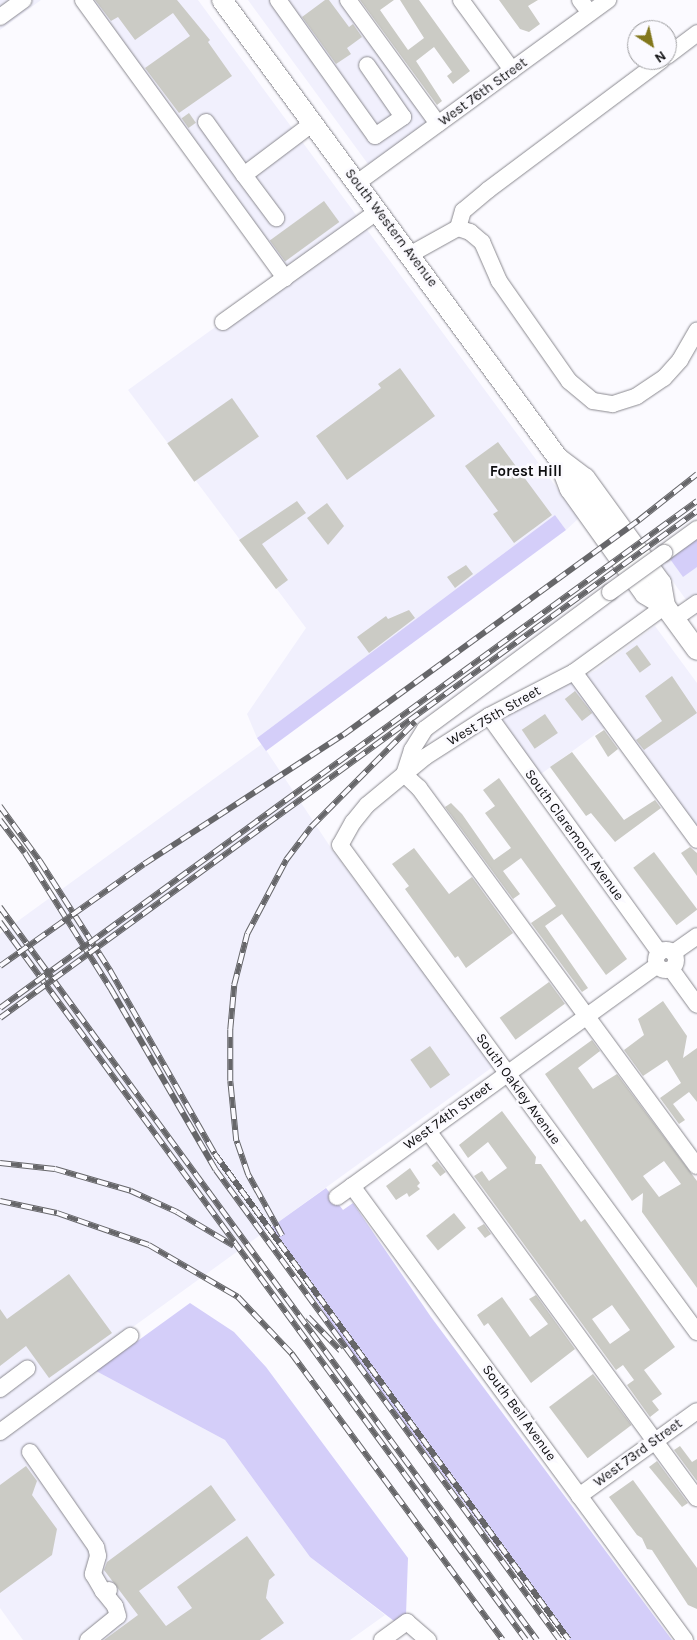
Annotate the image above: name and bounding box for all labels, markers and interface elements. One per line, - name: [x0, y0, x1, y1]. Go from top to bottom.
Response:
- north arrow: [627, 20, 677, 70]
- text: N: [651, 47, 669, 67]
- street label: West 76th Street: [435, 54, 531, 130]
- street label: South Western Avenue: [341, 166, 441, 290]
- district label: Forest Hill: [490, 463, 562, 481]
- street label: West 75th Street: [444, 682, 544, 750]
- street label: South Claremont Avenue: [521, 766, 627, 904]
- street label: South Oakley Avenue: [472, 1030, 564, 1148]
- street label: West 74th Street: [401, 1078, 495, 1154]
- street label: South Bell Avenue: [478, 1362, 560, 1464]
- street label: West 73rd Street: [591, 1415, 685, 1491]

